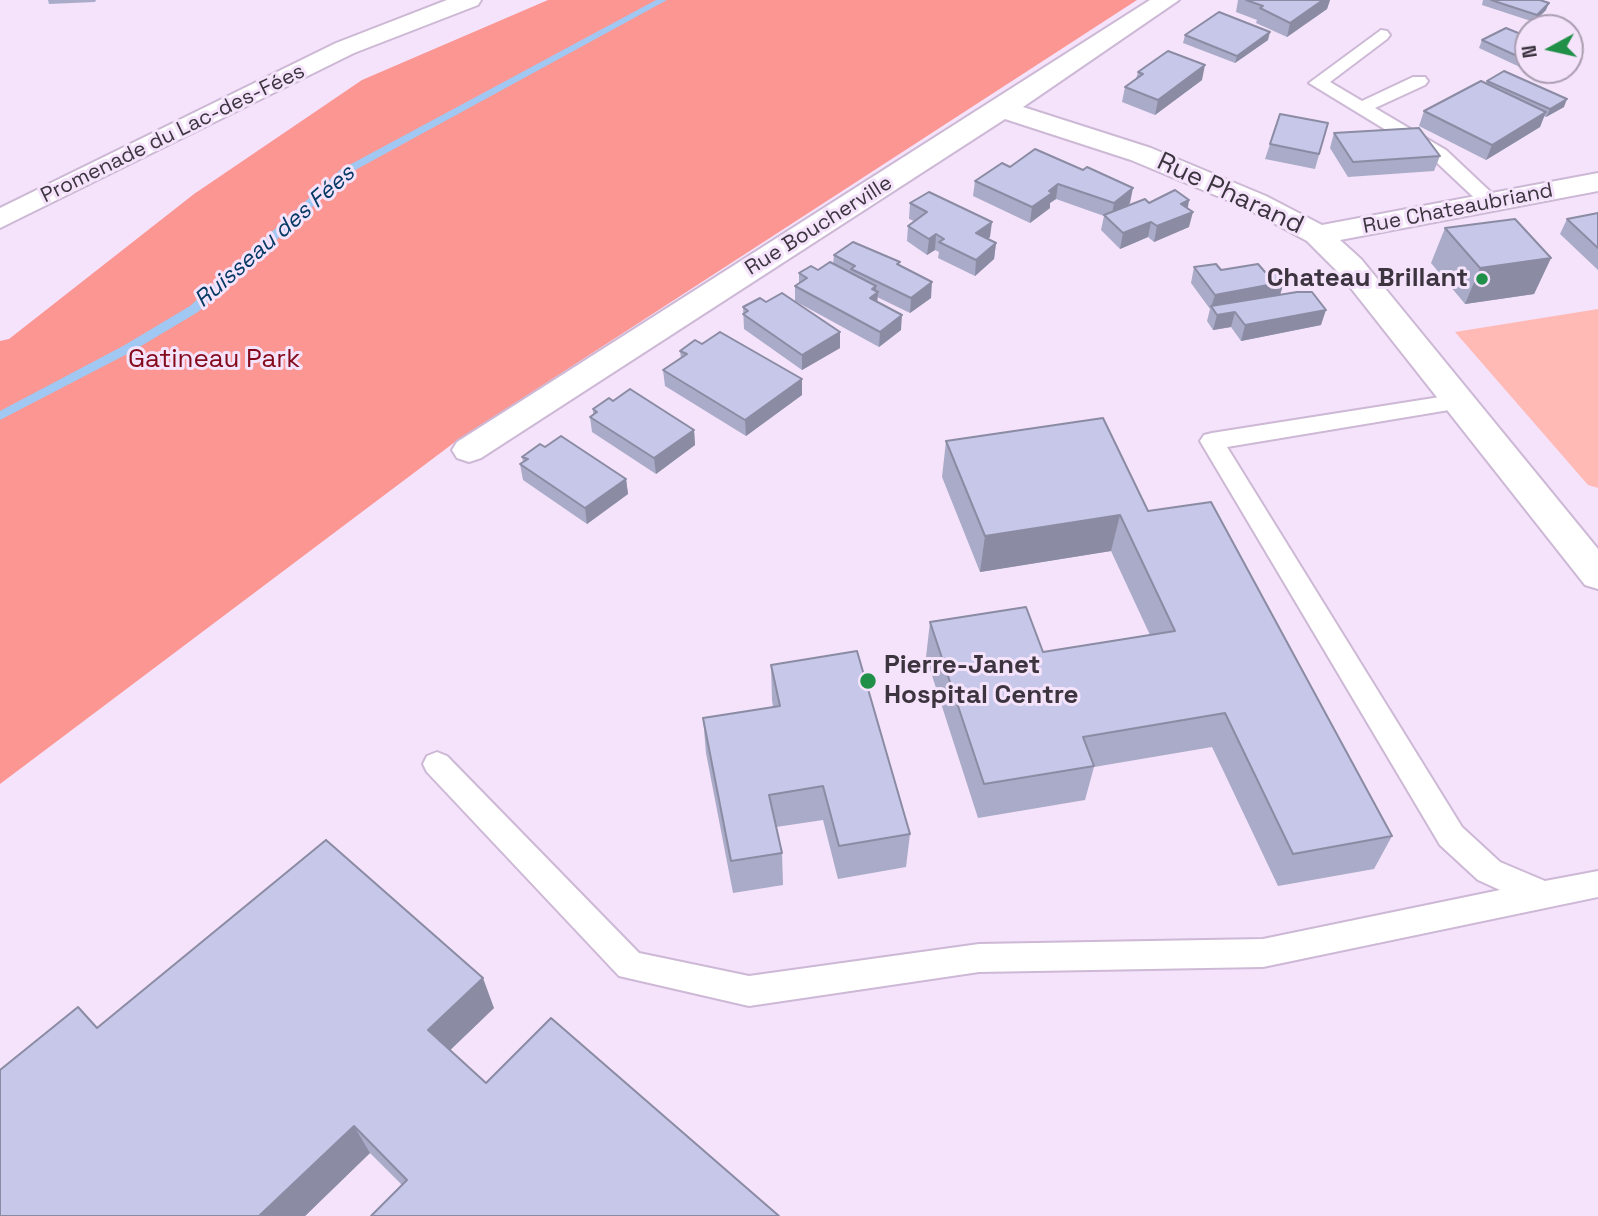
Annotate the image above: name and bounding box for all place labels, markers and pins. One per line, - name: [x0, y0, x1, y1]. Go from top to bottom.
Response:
- place label: Chateau Brillant: [1267, 263, 1468, 295]
- marker: Chateau Brillant: [1474, 271, 1490, 287]
- place label: Pierre-Janet Hospital Centre: [884, 650, 1079, 712]
- marker: Pierre-Janet Hospital Centre: [858, 671, 878, 691]

